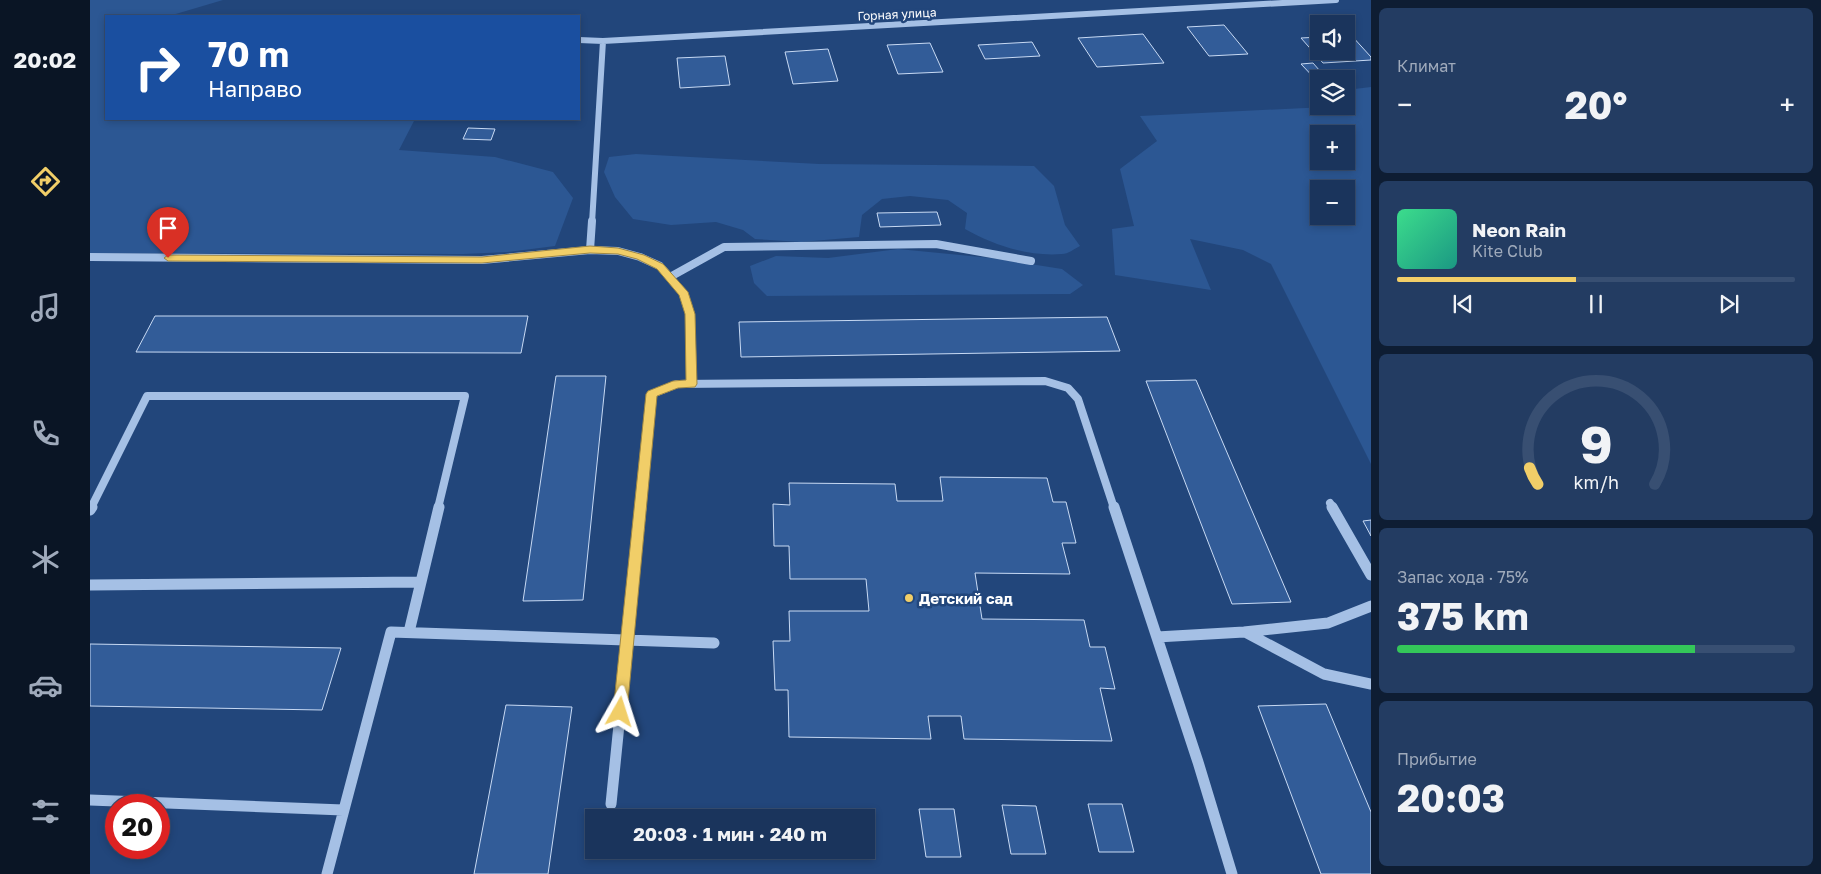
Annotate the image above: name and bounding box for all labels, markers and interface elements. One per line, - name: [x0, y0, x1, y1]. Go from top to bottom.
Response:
- street label: Горная улица: [857, 4, 937, 24]
- map controls: [1310, 15, 1355, 225]
- button: sound: [1310, 15, 1355, 60]
- text: 70 m: [208, 33, 289, 75]
- icon: right: [125, 35, 190, 100]
- text: 20:02: [14, 46, 76, 73]
- text: Климат: [1397, 56, 1456, 76]
- button: layers: [1310, 70, 1355, 115]
- text: Направо: [208, 75, 302, 102]
- text: 20°: [1565, 82, 1627, 127]
- text: −: [1397, 88, 1412, 121]
- text: +: [1780, 88, 1795, 121]
- button: +: [1310, 125, 1355, 170]
- icon: directions: [28, 164, 63, 199]
- button: −: [1310, 180, 1355, 225]
- pin: [147, 207, 189, 258]
- icon: arrive: [154, 214, 182, 242]
- text: Neon Rain: [1472, 218, 1566, 241]
- text: Kite Club: [1472, 241, 1543, 261]
- icon: music: [28, 290, 63, 325]
- icon: previous: [1449, 290, 1477, 318]
- icon: pause: [1582, 290, 1610, 318]
- icon: next: [1715, 290, 1743, 318]
- text: 9: [1579, 412, 1613, 474]
- icon: phone: [28, 416, 63, 451]
- text: km/h: [1573, 471, 1619, 493]
- icon: climate: [28, 542, 63, 577]
- text: Запас хода · 75%: [1397, 567, 1528, 587]
- place label: Детский сад: [919, 589, 1013, 607]
- marker: Детский сад: [903, 592, 915, 604]
- text: 375 km: [1397, 593, 1529, 638]
- icon: car: [28, 668, 63, 703]
- position arrow: [593, 685, 645, 737]
- text: Прибытие: [1397, 749, 1477, 769]
- text: 20:03: [1397, 775, 1505, 820]
- icon: filters: [28, 794, 63, 829]
- speed limit sign: 20: [105, 794, 170, 859]
- text: 20:03 · 1 мин · 240 m: [633, 822, 827, 845]

